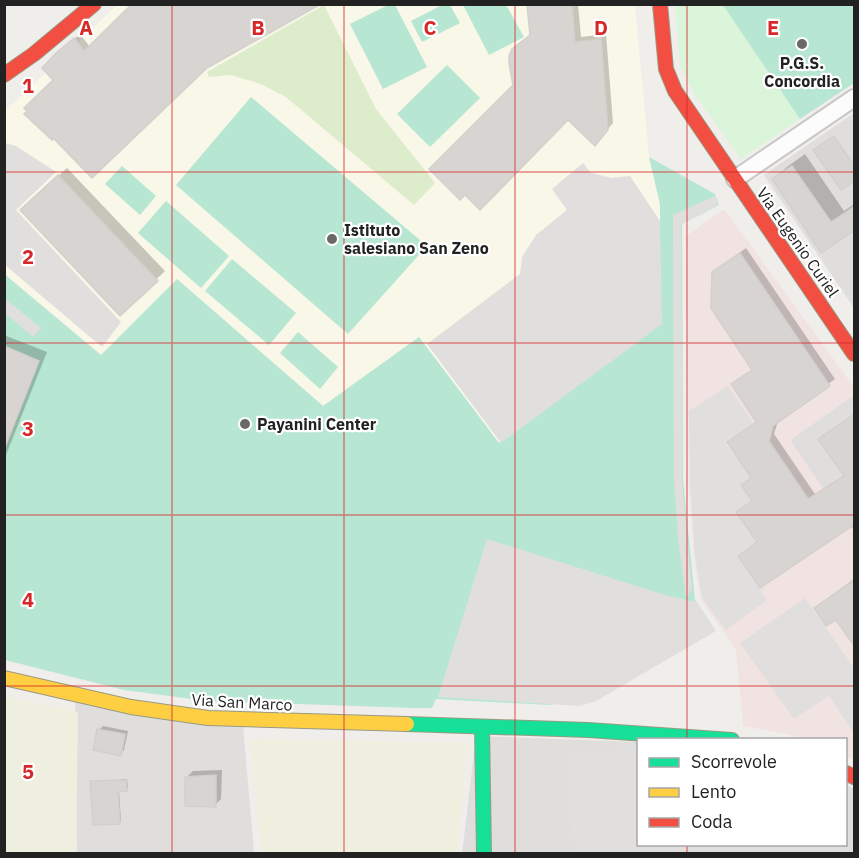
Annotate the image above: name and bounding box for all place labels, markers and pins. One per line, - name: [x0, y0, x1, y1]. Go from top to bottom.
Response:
- marker: P.G.S. Concordia: [795, 37, 809, 51]
- place label: P.G.S. Concordia: [764, 53, 840, 91]
- place label: Istituto salesiano San Zeno: [344, 220, 489, 258]
- marker: Istituto salesiano San Zeno: [325, 232, 339, 246]
- place label: Payanini Center: [257, 414, 377, 434]
- marker: Payanini Center: [238, 417, 252, 431]

